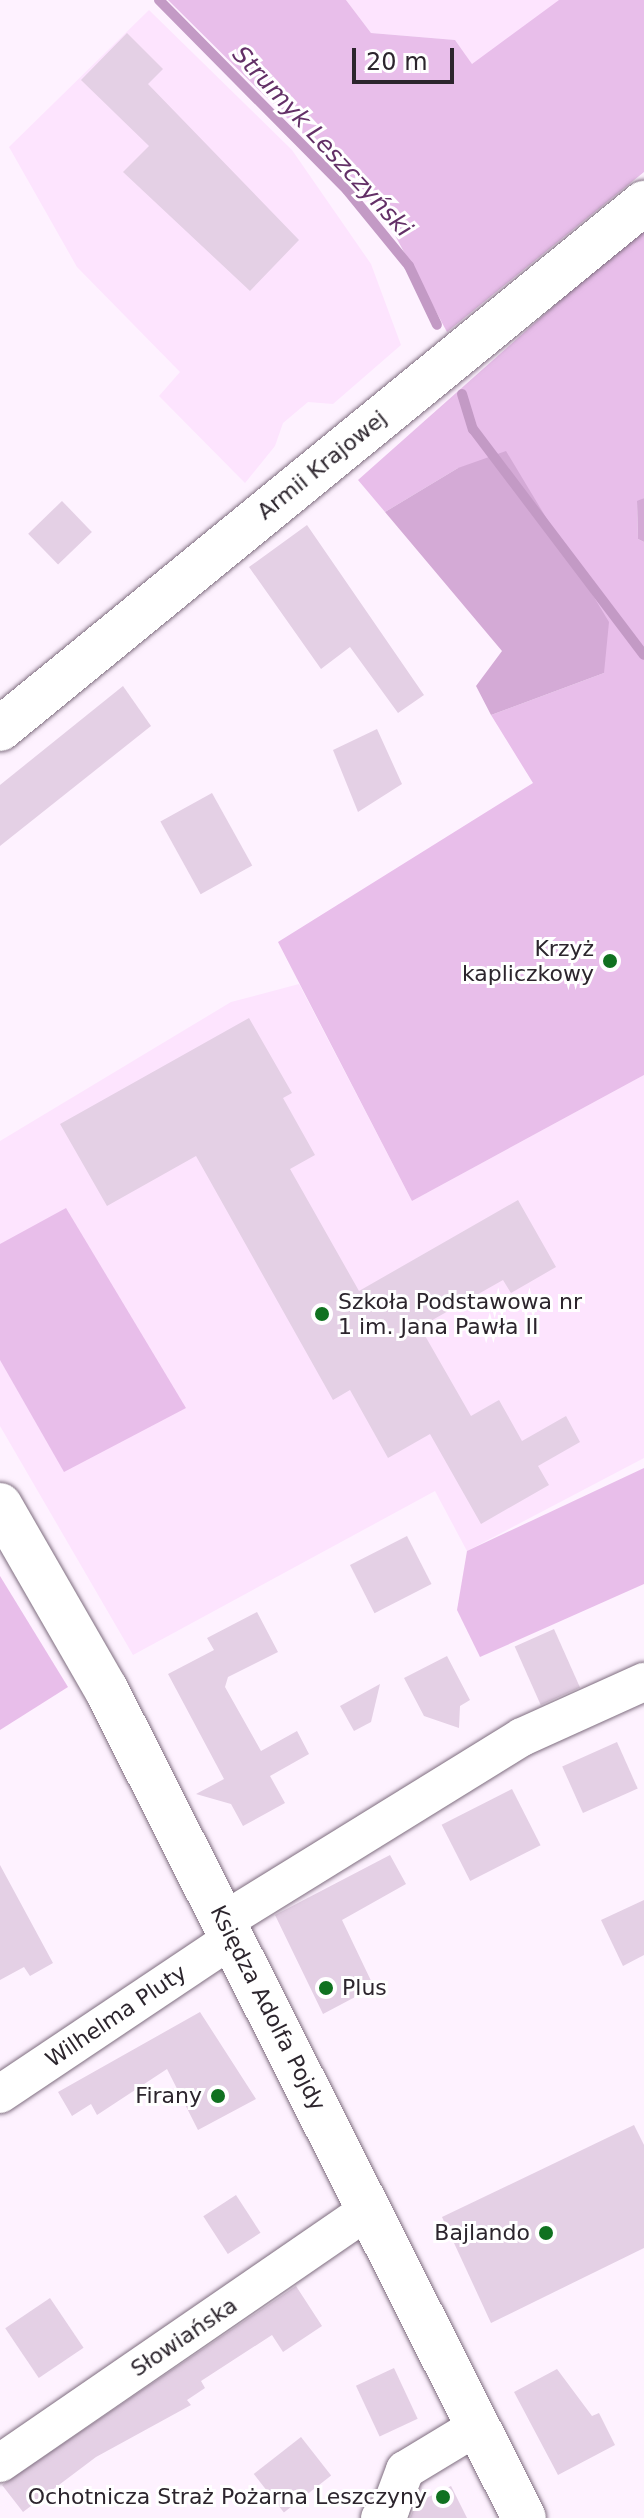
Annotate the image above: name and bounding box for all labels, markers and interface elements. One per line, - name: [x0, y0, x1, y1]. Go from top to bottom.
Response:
- scale bar: [356, 32, 458, 82]
- water label: Strumyk Leszczyński: [226, 41, 418, 243]
- text: 20 m: [366, 48, 428, 76]
- street label: Armii Krajowej: [252, 405, 392, 525]
- place label: Krzyż kapliczkowy: [462, 935, 594, 986]
- marker: Krzyż kapliczkowy: [601, 952, 619, 970]
- place label: Szkoła Podstawowa nr 1 im. Jana Pawła II: [338, 1288, 582, 1340]
- marker: Szkoła Podstawowa nr 1 im. Jana Pawła II: [313, 1305, 331, 1323]
- street label: Księdza Adolfa Pojdy: [205, 1901, 331, 2115]
- street label: Wilhelma Pluty: [41, 1959, 191, 2073]
- place label: Plus: [342, 1975, 387, 2001]
- marker: Plus: [317, 1979, 335, 1997]
- place label: Firany: [135, 2083, 202, 2109]
- marker: Firany: [209, 2087, 227, 2105]
- place label: Bajlando: [434, 2220, 530, 2246]
- marker: Bajlando: [537, 2224, 555, 2242]
- street label: Słowiańska: [126, 2292, 242, 2382]
- place label: Ochotnicza Straż Pożarna Leszczyny: [28, 2484, 427, 2510]
- marker: Ochotnicza Straż Pożarna Leszczyny: [434, 2488, 452, 2506]

